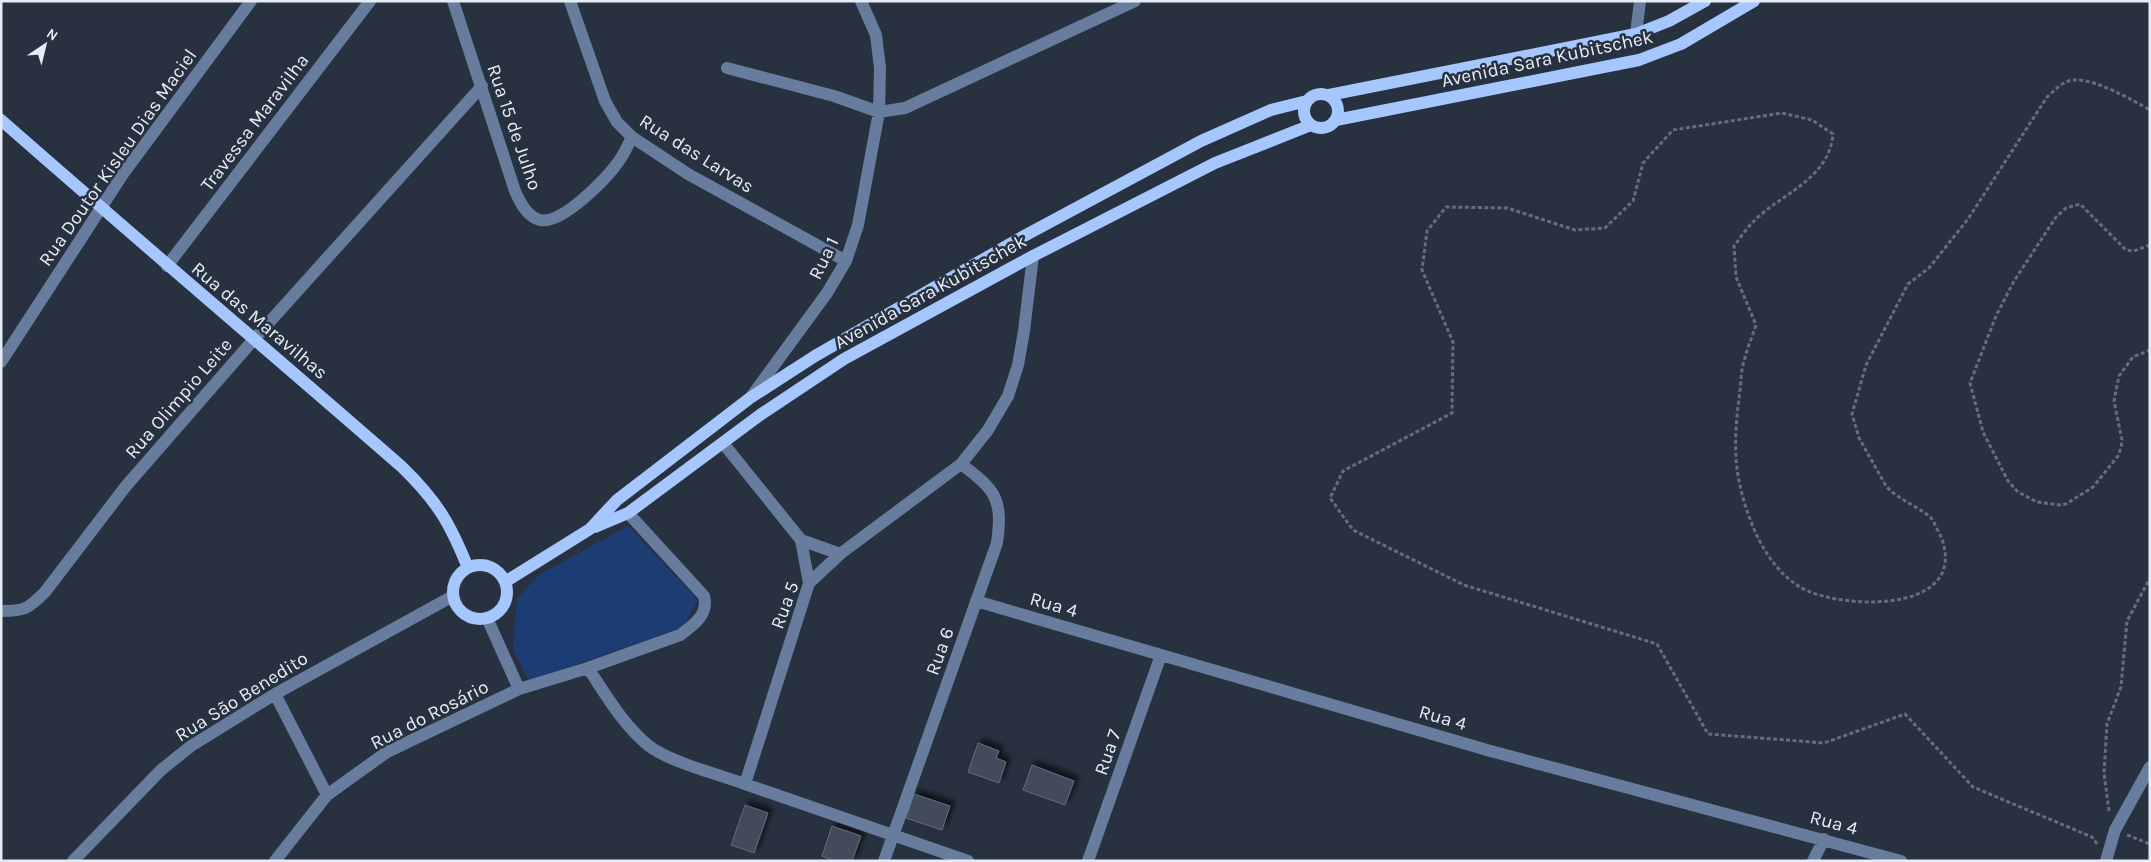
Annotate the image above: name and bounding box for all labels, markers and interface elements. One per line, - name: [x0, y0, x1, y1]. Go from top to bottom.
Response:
- north arrow: [20, 20, 70, 70]
- text: N: [43, 25, 61, 45]
- street label: Avenida Sara Kubitschek: [1439, 26, 1655, 92]
- street label: Rua Doutor Kisleu Dias Maciel: [34, 45, 201, 270]
- street label: Travessa Maravilha: [196, 50, 314, 196]
- street label: Rua 15 de Julho: [482, 62, 546, 193]
- street label: Rua das Larvas: [635, 110, 758, 198]
- street label: Avenida Sara Kubitschek: [831, 230, 1030, 354]
- street label: Rua 1: [804, 234, 844, 283]
- street label: Rua das Maravilhas: [187, 257, 332, 384]
- street label: Rua Olimpio Leite: [121, 334, 237, 463]
- street label: Rua 5: [766, 579, 804, 632]
- street label: Rua 4: [1027, 588, 1081, 622]
- street label: Rua 6: [921, 625, 959, 678]
- street label: Rua São Benedito: [171, 647, 312, 747]
- street label: Rua do Rosário: [367, 676, 492, 754]
- street label: Rua 4: [1416, 701, 1470, 735]
- street label: Rua 7: [1090, 726, 1126, 778]
- street label: Rua 4: [1807, 806, 1860, 840]

